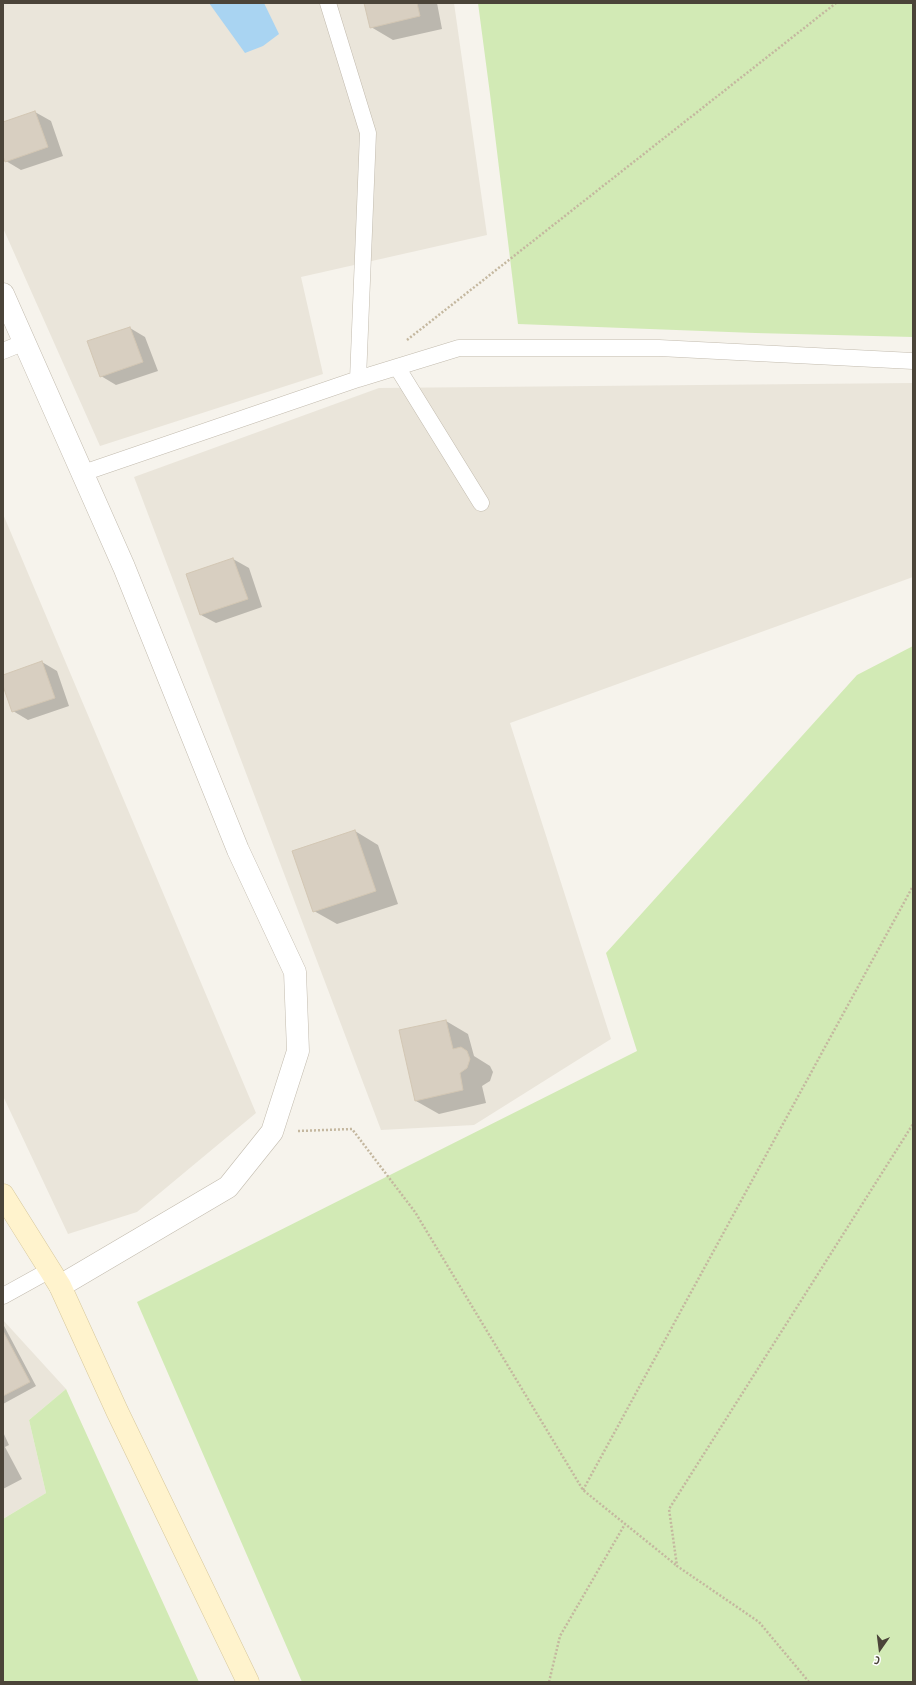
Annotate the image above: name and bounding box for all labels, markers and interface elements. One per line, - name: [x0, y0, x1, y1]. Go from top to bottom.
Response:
- north arrow: [860, 1629, 900, 1669]
- text: С: [873, 1653, 881, 1668]

